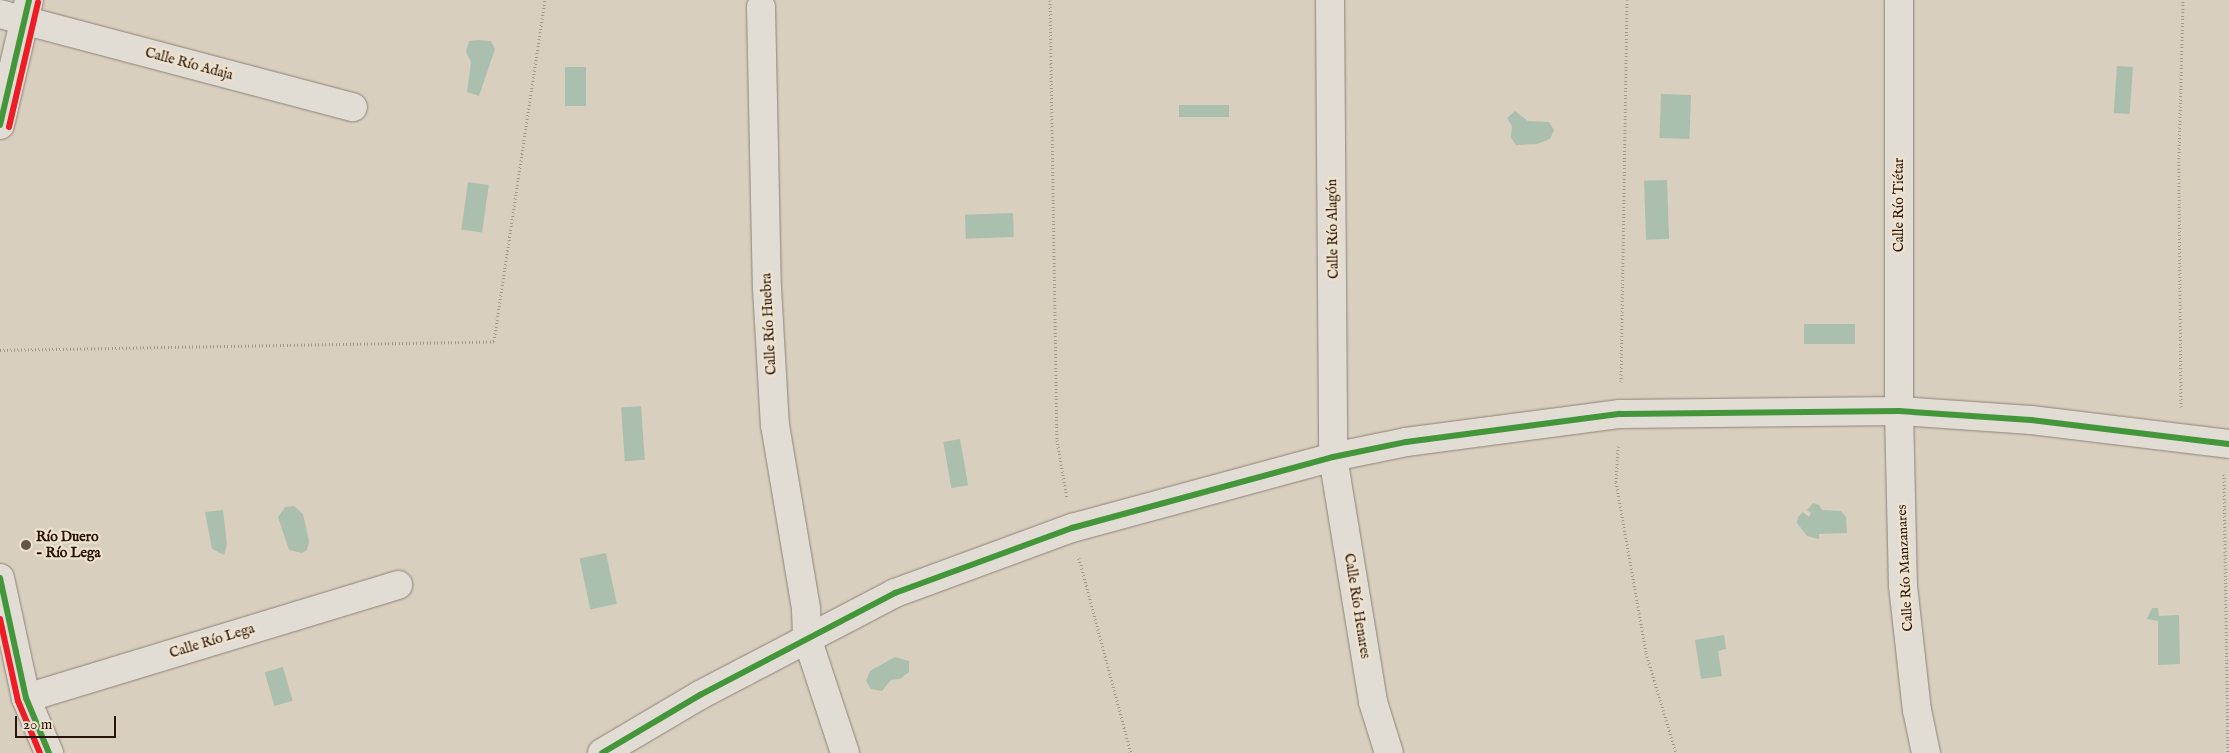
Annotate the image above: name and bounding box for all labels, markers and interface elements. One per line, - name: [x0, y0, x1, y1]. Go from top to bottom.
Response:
- street label: Calle Río Adaja: [143, 44, 235, 84]
- street label: Calle Río Tiétar: [1891, 158, 1907, 252]
- street label: Calle Río Alagón: [1324, 179, 1342, 279]
- street label: Calle Río Huebra: [758, 273, 780, 375]
- street label: Calle Río Manzanares: [1893, 504, 1917, 632]
- place label: Río Duero - Río Lega: [36, 529, 101, 562]
- marker: Río Duero - Río Lega: [20, 539, 32, 551]
- street label: Calle Río Henares: [1340, 552, 1374, 660]
- street label: Calle Río Lega: [167, 620, 257, 662]
- scale bar: [18, 706, 119, 738]
- text: 20 m: [23, 715, 52, 734]

